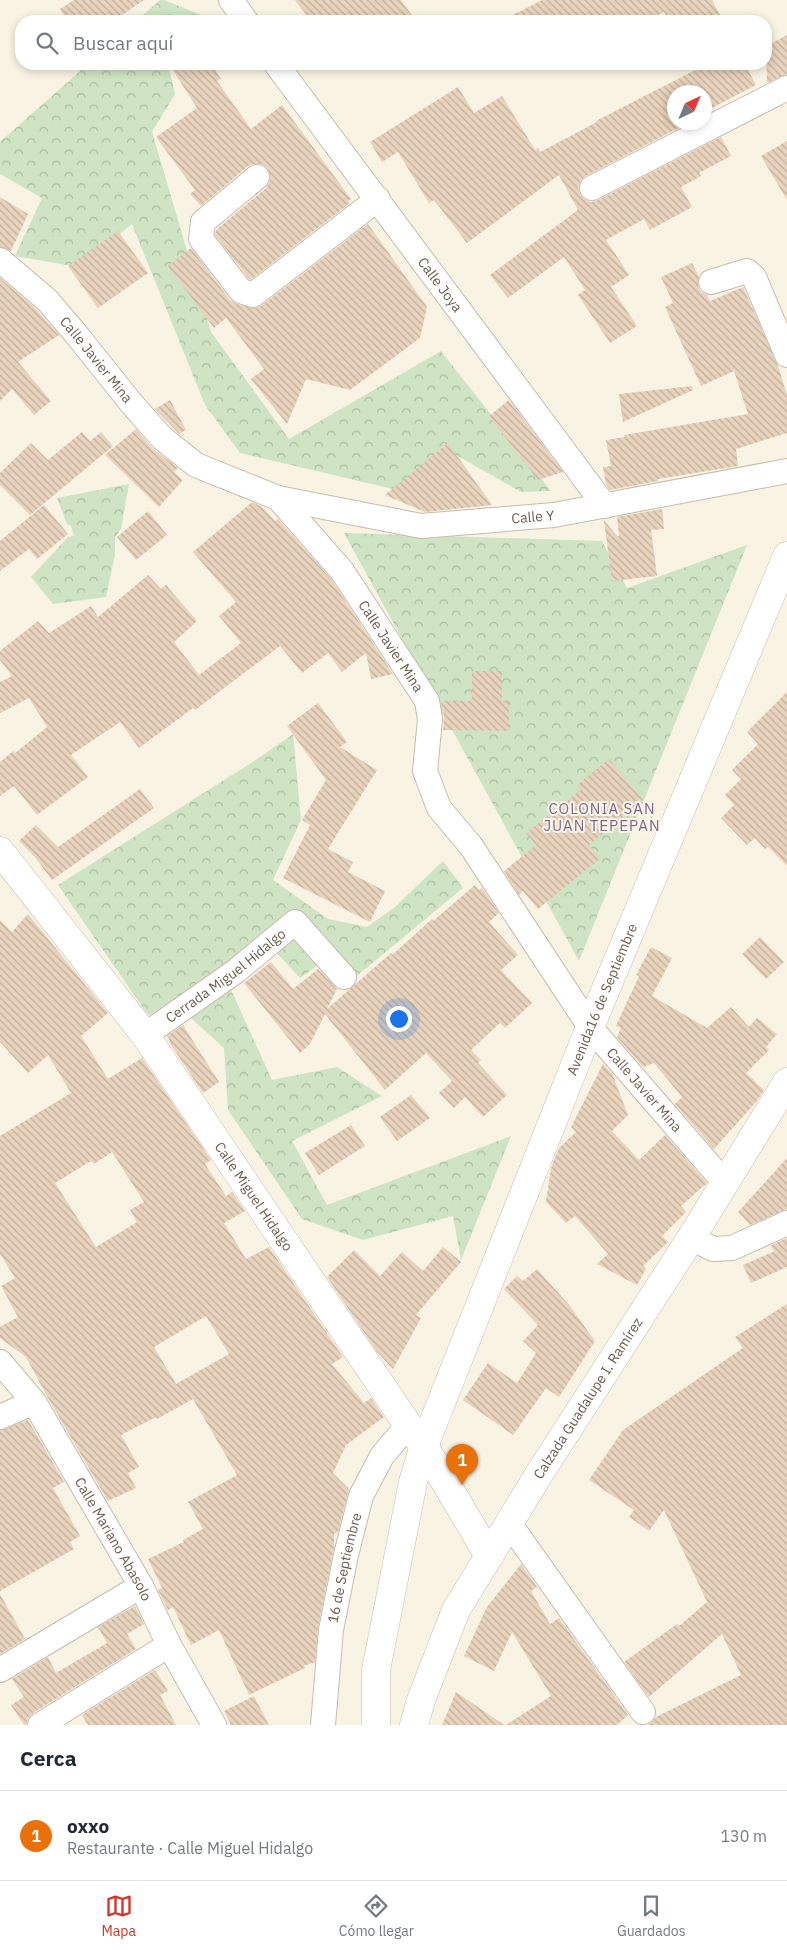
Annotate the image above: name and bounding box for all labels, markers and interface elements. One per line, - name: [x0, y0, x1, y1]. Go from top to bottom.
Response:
- search box: [15, 15, 772, 70]
- icon: search: [33, 29, 61, 57]
- text: Buscar aquí: [73, 31, 173, 55]
- north arrow: [667, 85, 712, 130]
- street label: Calle Joya: [414, 254, 467, 316]
- street label: Calle Javier Mina: [56, 313, 137, 407]
- street label: Calle Y: [511, 506, 556, 527]
- street label: Calle Javier Mina: [355, 597, 428, 696]
- district label: COLONIA SAN JUAN TEPEPAN: [543, 799, 661, 835]
- street label: Avenida16 de Septiembre: [563, 921, 641, 1078]
- street label: Cerrada Miguel Hidalgo: [162, 925, 289, 1027]
- your location: [386, 1006, 412, 1032]
- street label: Calle Javier Mina: [603, 1044, 686, 1136]
- street label: Calle Miguel Hidalgo: [211, 1138, 297, 1255]
- street label: Calzada Guadalupe I. Ramírez: [529, 1314, 647, 1482]
- pin: 1: [446, 1444, 478, 1485]
- street label: Calle Mariano Abasolo: [71, 1474, 156, 1604]
- street label: 16 de Septiembre: [324, 1510, 365, 1624]
- text: Cerca: [20, 1744, 77, 1772]
- text: oxxo: [67, 1814, 109, 1838]
- text: 1: [31, 1826, 41, 1846]
- text: 130 m: [720, 1826, 767, 1846]
- text: Restaurante · Calle Miguel Hidalgo: [67, 1838, 313, 1858]
- tab: Mapa: [101, 1892, 136, 1940]
- tab: Cómo llegar: [339, 1892, 414, 1940]
- tab: Guardados: [617, 1892, 686, 1940]

